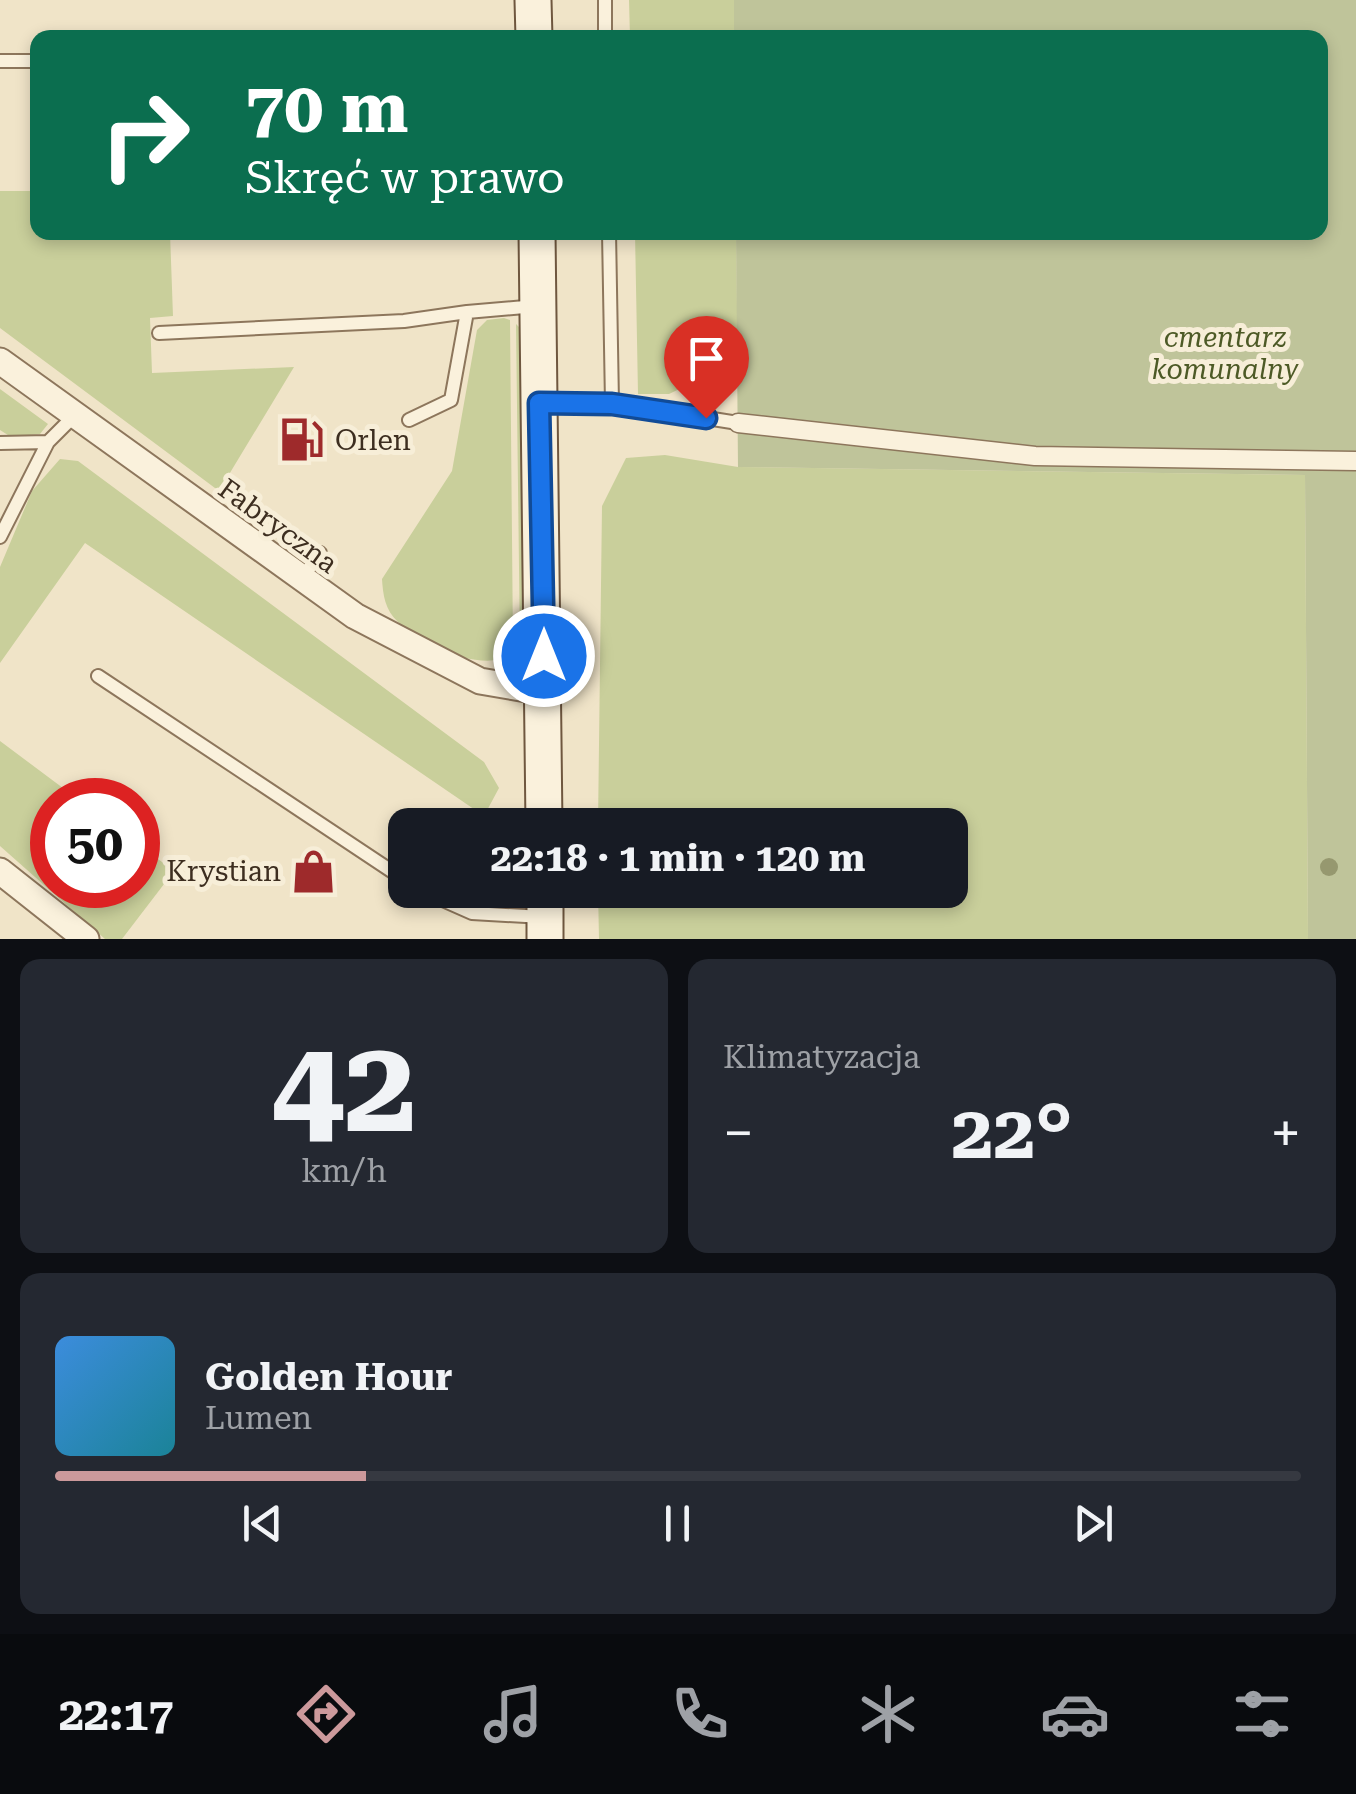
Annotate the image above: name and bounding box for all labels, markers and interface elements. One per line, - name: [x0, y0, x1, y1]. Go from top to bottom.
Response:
- text: 70 m: [245, 67, 409, 149]
- icon: right: [80, 70, 210, 200]
- text: Skręć w prawo: [245, 151, 565, 204]
- pin: [664, 316, 749, 419]
- park label: cmentarz komunalny: [1152, 321, 1299, 386]
- icon: arrive: [679, 331, 734, 386]
- fuel station icon: Orlen: [278, 416, 326, 464]
- place label: Orlen: [335, 424, 411, 457]
- street label: Fabryczna: [212, 472, 344, 580]
- position arrow: [492, 604, 596, 708]
- speed limit sign: 50: [30, 778, 160, 908]
- text: 22:18 · 1 min · 120 m: [491, 836, 865, 880]
- shop icon: Krystian: [290, 847, 338, 895]
- place label: Krystian: [166, 855, 281, 888]
- text: 42: [271, 1010, 417, 1163]
- text: Klimatyzacja: [723, 1038, 920, 1076]
- text: 22°: [951, 1088, 1073, 1176]
- text: −: [723, 1101, 754, 1165]
- text: +: [1270, 1101, 1301, 1165]
- text: km/h: [301, 1152, 387, 1190]
- text: Golden Hour: [205, 1355, 453, 1399]
- text: Lumen: [205, 1399, 312, 1437]
- icon: previous: [235, 1496, 290, 1551]
- icon: pause: [650, 1496, 705, 1551]
- icon: next: [1066, 1496, 1121, 1551]
- icon: directions: [291, 1679, 361, 1749]
- icon: music: [478, 1679, 548, 1749]
- icon: phone: [665, 1679, 735, 1749]
- icon: climate: [853, 1679, 923, 1749]
- icon: car: [1040, 1679, 1110, 1749]
- icon: filters: [1227, 1679, 1297, 1749]
- text: 22:17: [59, 1688, 174, 1741]

